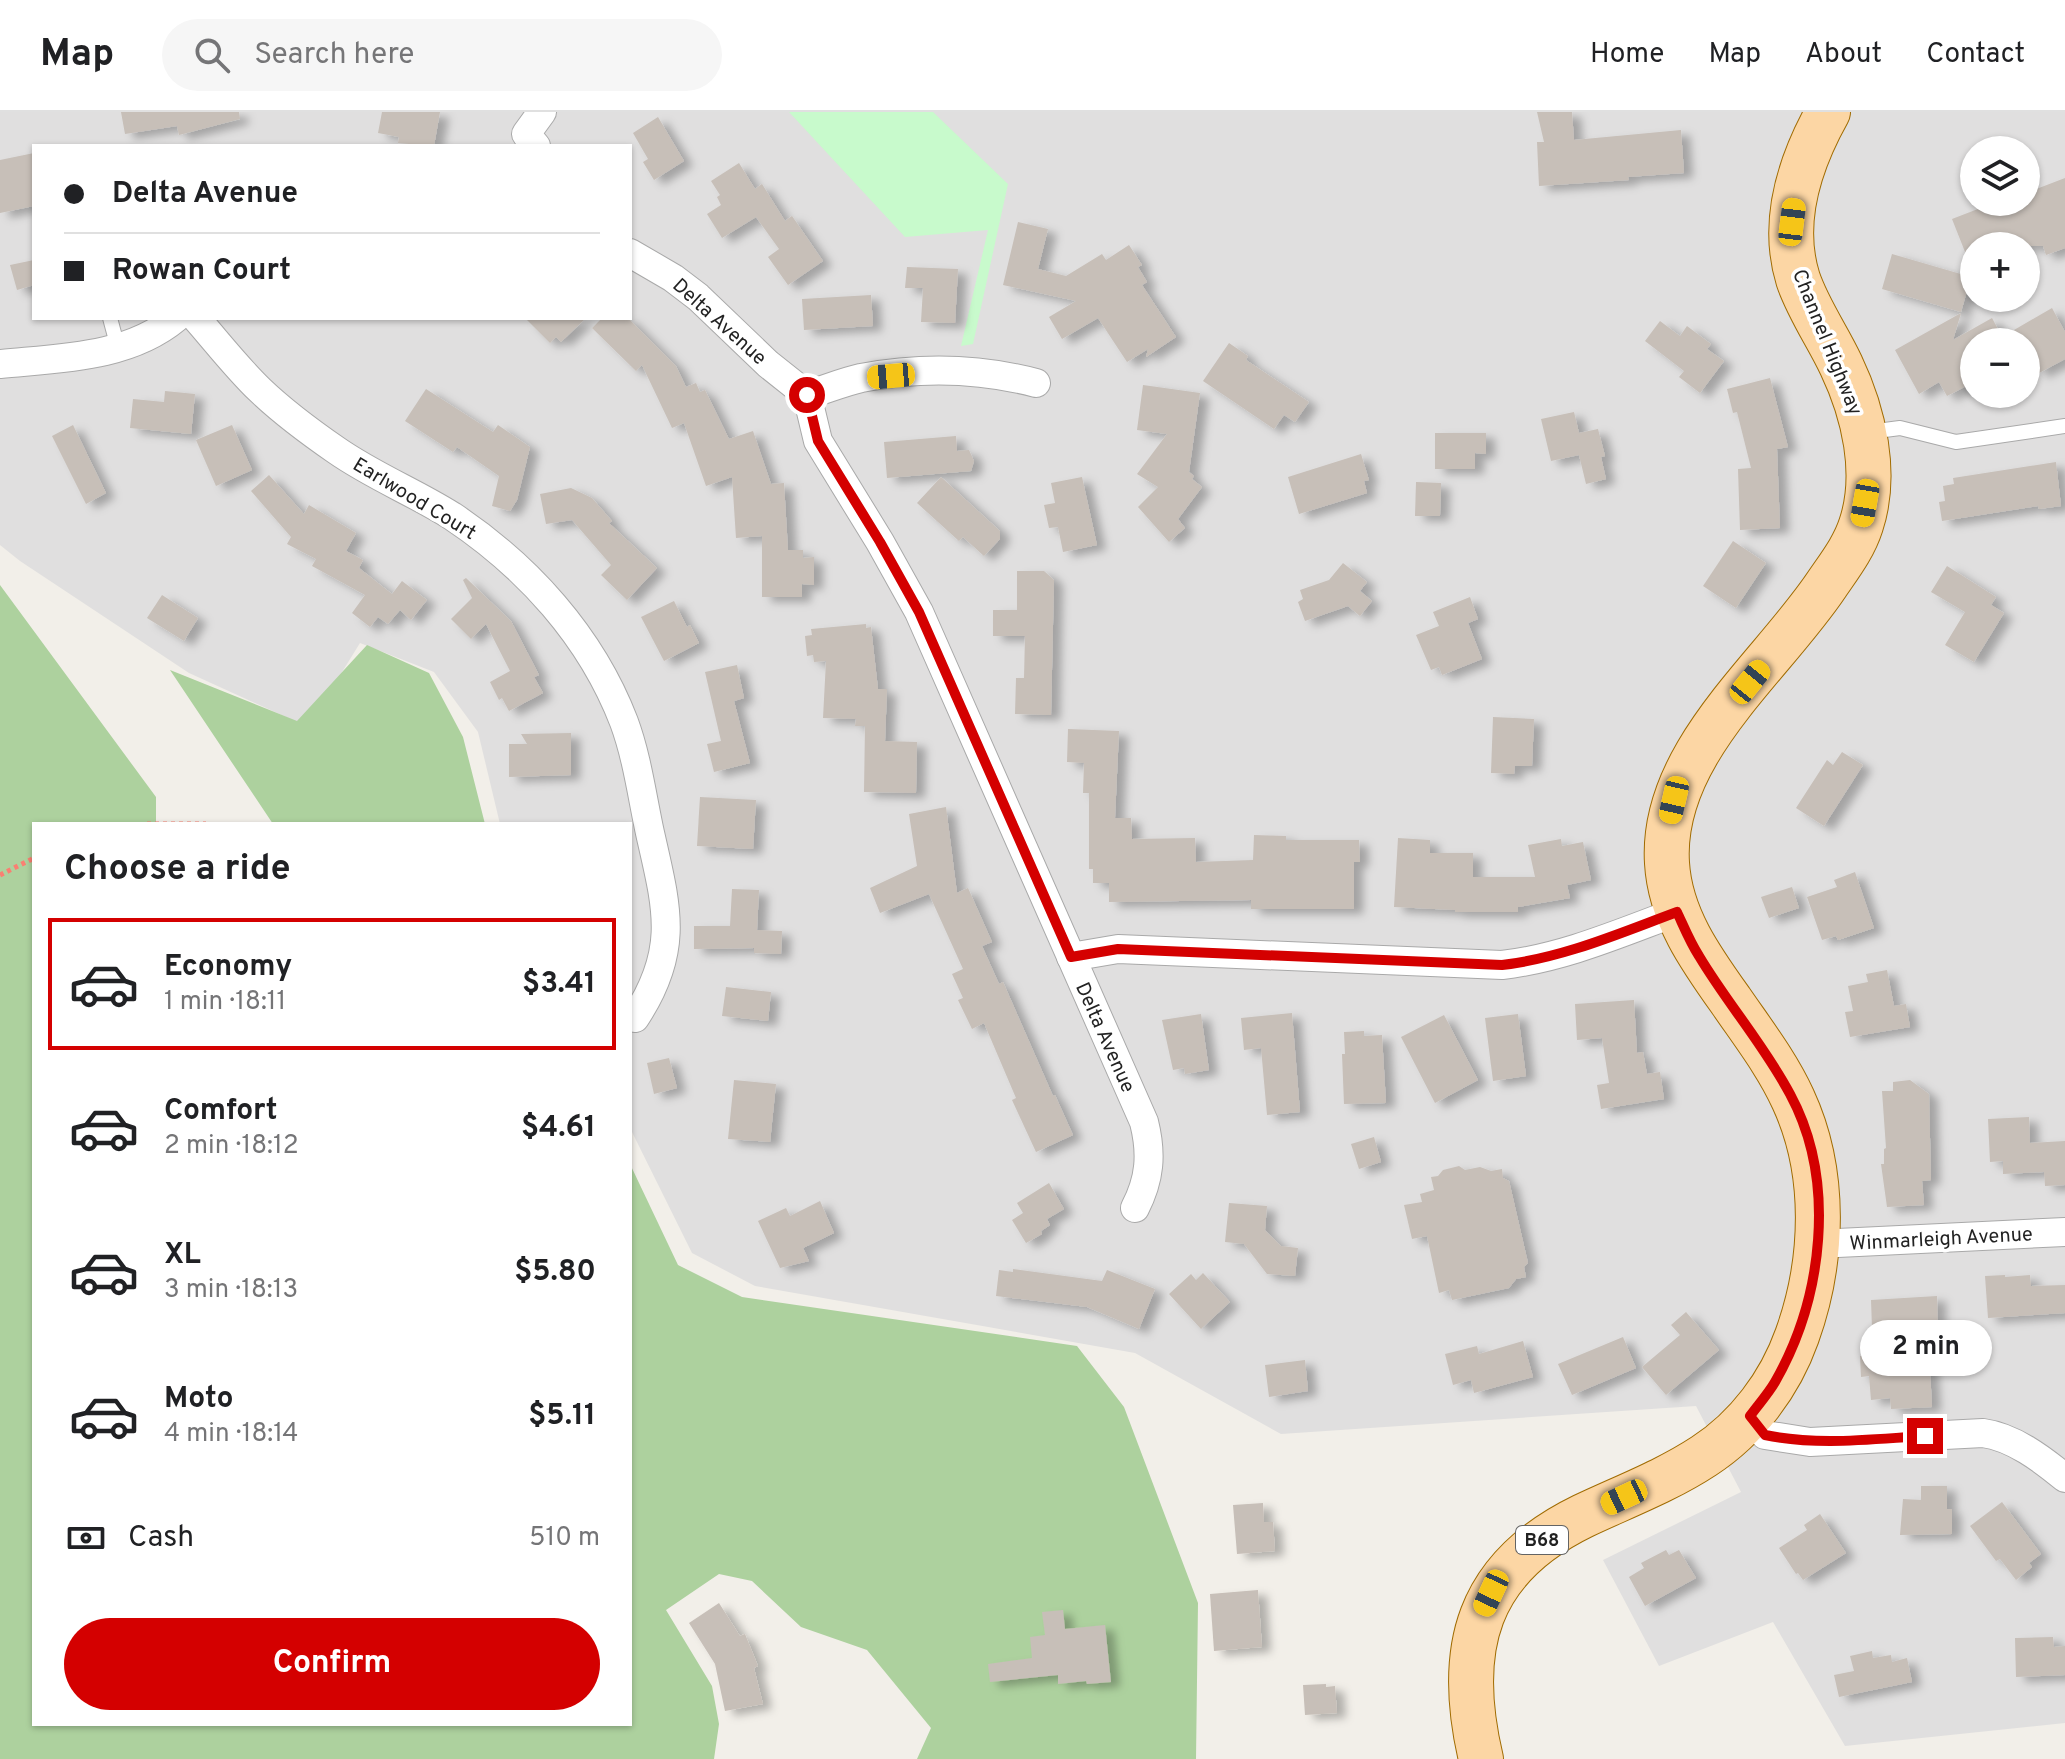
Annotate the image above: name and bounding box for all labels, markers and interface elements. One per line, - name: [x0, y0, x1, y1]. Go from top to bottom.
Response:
- search box: [162, 19, 722, 91]
- text: Map: [40, 31, 114, 80]
- icon: search: [190, 33, 234, 77]
- text: Search here: [254, 37, 414, 74]
- text: Home: [1590, 37, 1664, 73]
- text: Map: [1708, 37, 1761, 73]
- text: About: [1805, 37, 1882, 73]
- text: Contact: [1926, 37, 2025, 73]
- map controls: [1960, 136, 2040, 408]
- button: layers: [1960, 136, 2040, 216]
- text: Delta Avenue: [112, 176, 298, 213]
- car: [1777, 197, 1807, 247]
- button: +: [1960, 232, 2040, 312]
- text: Rowan Court: [112, 253, 291, 290]
- street label: Channel Highway: [1785, 266, 1867, 420]
- street label: Delta Avenue: [666, 273, 771, 372]
- button: −: [1960, 328, 2040, 408]
- car: [866, 362, 916, 390]
- route start: [789, 377, 825, 413]
- street label: Earlwood Court: [347, 453, 481, 547]
- car: [1849, 477, 1881, 529]
- car: [1726, 656, 1774, 708]
- car: [1657, 774, 1691, 826]
- text: Choose a ride: [64, 847, 290, 893]
- icon: car: [68, 948, 140, 1020]
- text: Economy: [164, 949, 292, 986]
- text: $3.41: [522, 966, 596, 1003]
- street label: Delta Avenue: [1068, 979, 1140, 1097]
- text: 1 min · 18:11: [164, 986, 286, 1019]
- icon: car: [68, 1092, 140, 1164]
- text: Comfort: [164, 1093, 277, 1130]
- text: $4.61: [521, 1110, 596, 1147]
- text: 2 min · 18:12: [164, 1130, 299, 1163]
- street label: Winmarleigh Avenue: [1849, 1222, 2033, 1258]
- icon: car: [68, 1236, 140, 1308]
- text: XL: [164, 1237, 201, 1274]
- text: $5.80: [514, 1254, 596, 1291]
- text: 3 min · 18:13: [164, 1274, 298, 1307]
- callout: 2 min: [1859, 1320, 1991, 1376]
- text: 2 min: [1892, 1331, 1960, 1364]
- icon: car: [68, 1380, 140, 1452]
- text: Moto: [164, 1381, 234, 1418]
- text: $5.11: [528, 1398, 596, 1435]
- text: 4 min · 18:14: [164, 1418, 299, 1451]
- route end: [1907, 1418, 1943, 1454]
- car: [1597, 1476, 1651, 1518]
- icon: cash: [64, 1516, 108, 1560]
- text: Cash: [128, 1520, 194, 1557]
- text: 510 m: [529, 1522, 600, 1555]
- road number: B68: [1516, 1526, 1568, 1554]
- car: [1470, 1566, 1512, 1620]
- button: Confirm: [64, 1618, 600, 1710]

